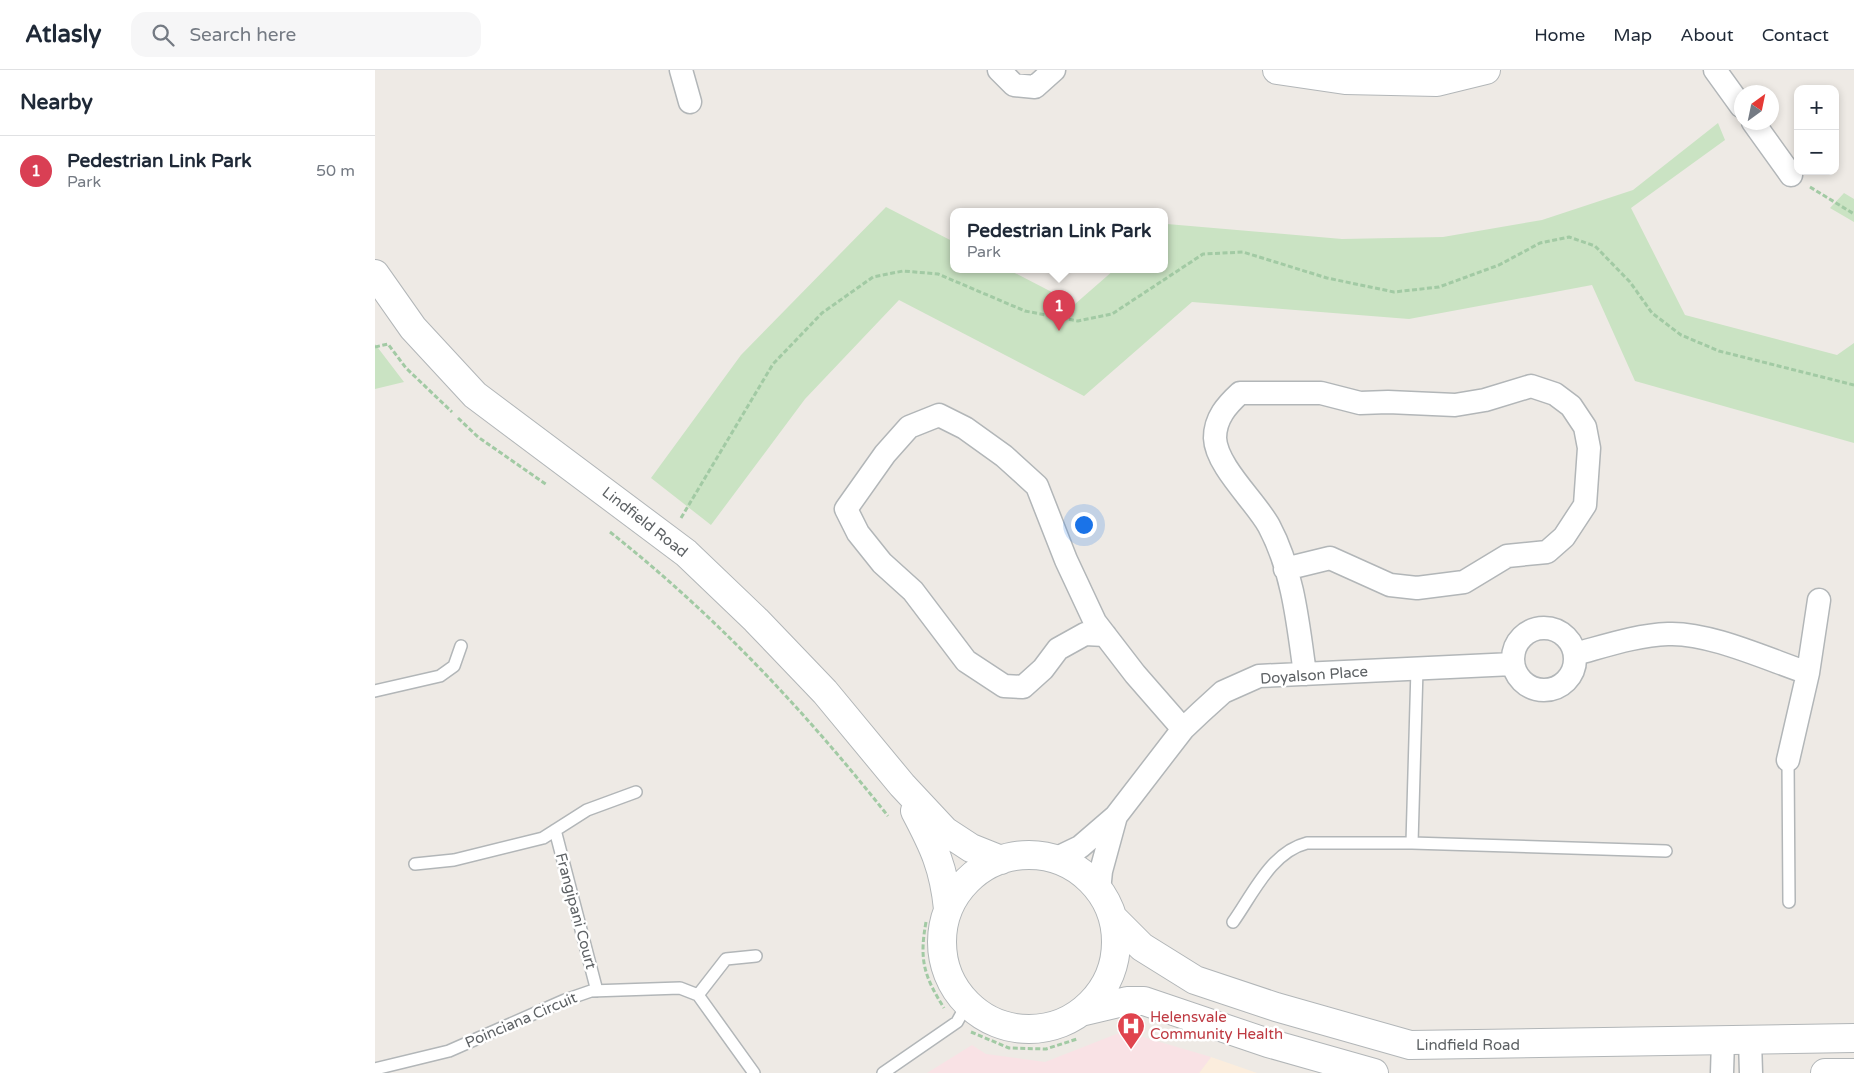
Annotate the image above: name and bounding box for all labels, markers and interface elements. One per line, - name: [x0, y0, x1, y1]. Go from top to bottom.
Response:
- search box: [131, 12, 481, 57]
- text: Atlasly: [25, 20, 101, 49]
- icon: search: [149, 21, 177, 49]
- text: Search here: [189, 24, 296, 46]
- text: Home: [1534, 24, 1585, 46]
- text: Map: [1613, 24, 1652, 46]
- text: About: [1680, 24, 1734, 46]
- text: Contact: [1762, 24, 1829, 46]
- north arrow: [1734, 85, 1779, 130]
- map controls: [1794, 85, 1839, 175]
- button: +: [1794, 85, 1839, 130]
- text: Nearby: [20, 90, 93, 115]
- button: −: [1794, 130, 1839, 175]
- text: Pedestrian Link Park: [67, 150, 252, 172]
- text: 1: [31, 161, 41, 181]
- text: 50 m: [316, 161, 355, 181]
- text: Park: [67, 172, 101, 192]
- popup: [950, 208, 1168, 273]
- text: Pedestrian Link Park: [967, 220, 1151, 242]
- text: Park: [967, 242, 1001, 262]
- pin: 1: [1043, 290, 1075, 331]
- street label: Lindfield Road: [599, 483, 691, 561]
- your location: [1071, 512, 1097, 538]
- street label: Doyalson Place: [1259, 662, 1369, 688]
- street label: Frangipani Court: [552, 851, 600, 971]
- street label: Poinciana Circuit: [462, 988, 580, 1052]
- place label: Helensvale Community Health: [1150, 1008, 1283, 1043]
- hospital icon: Helensvale Community Health: [1116, 1011, 1146, 1050]
- street label: Lindfield Road: [1416, 1036, 1520, 1054]

